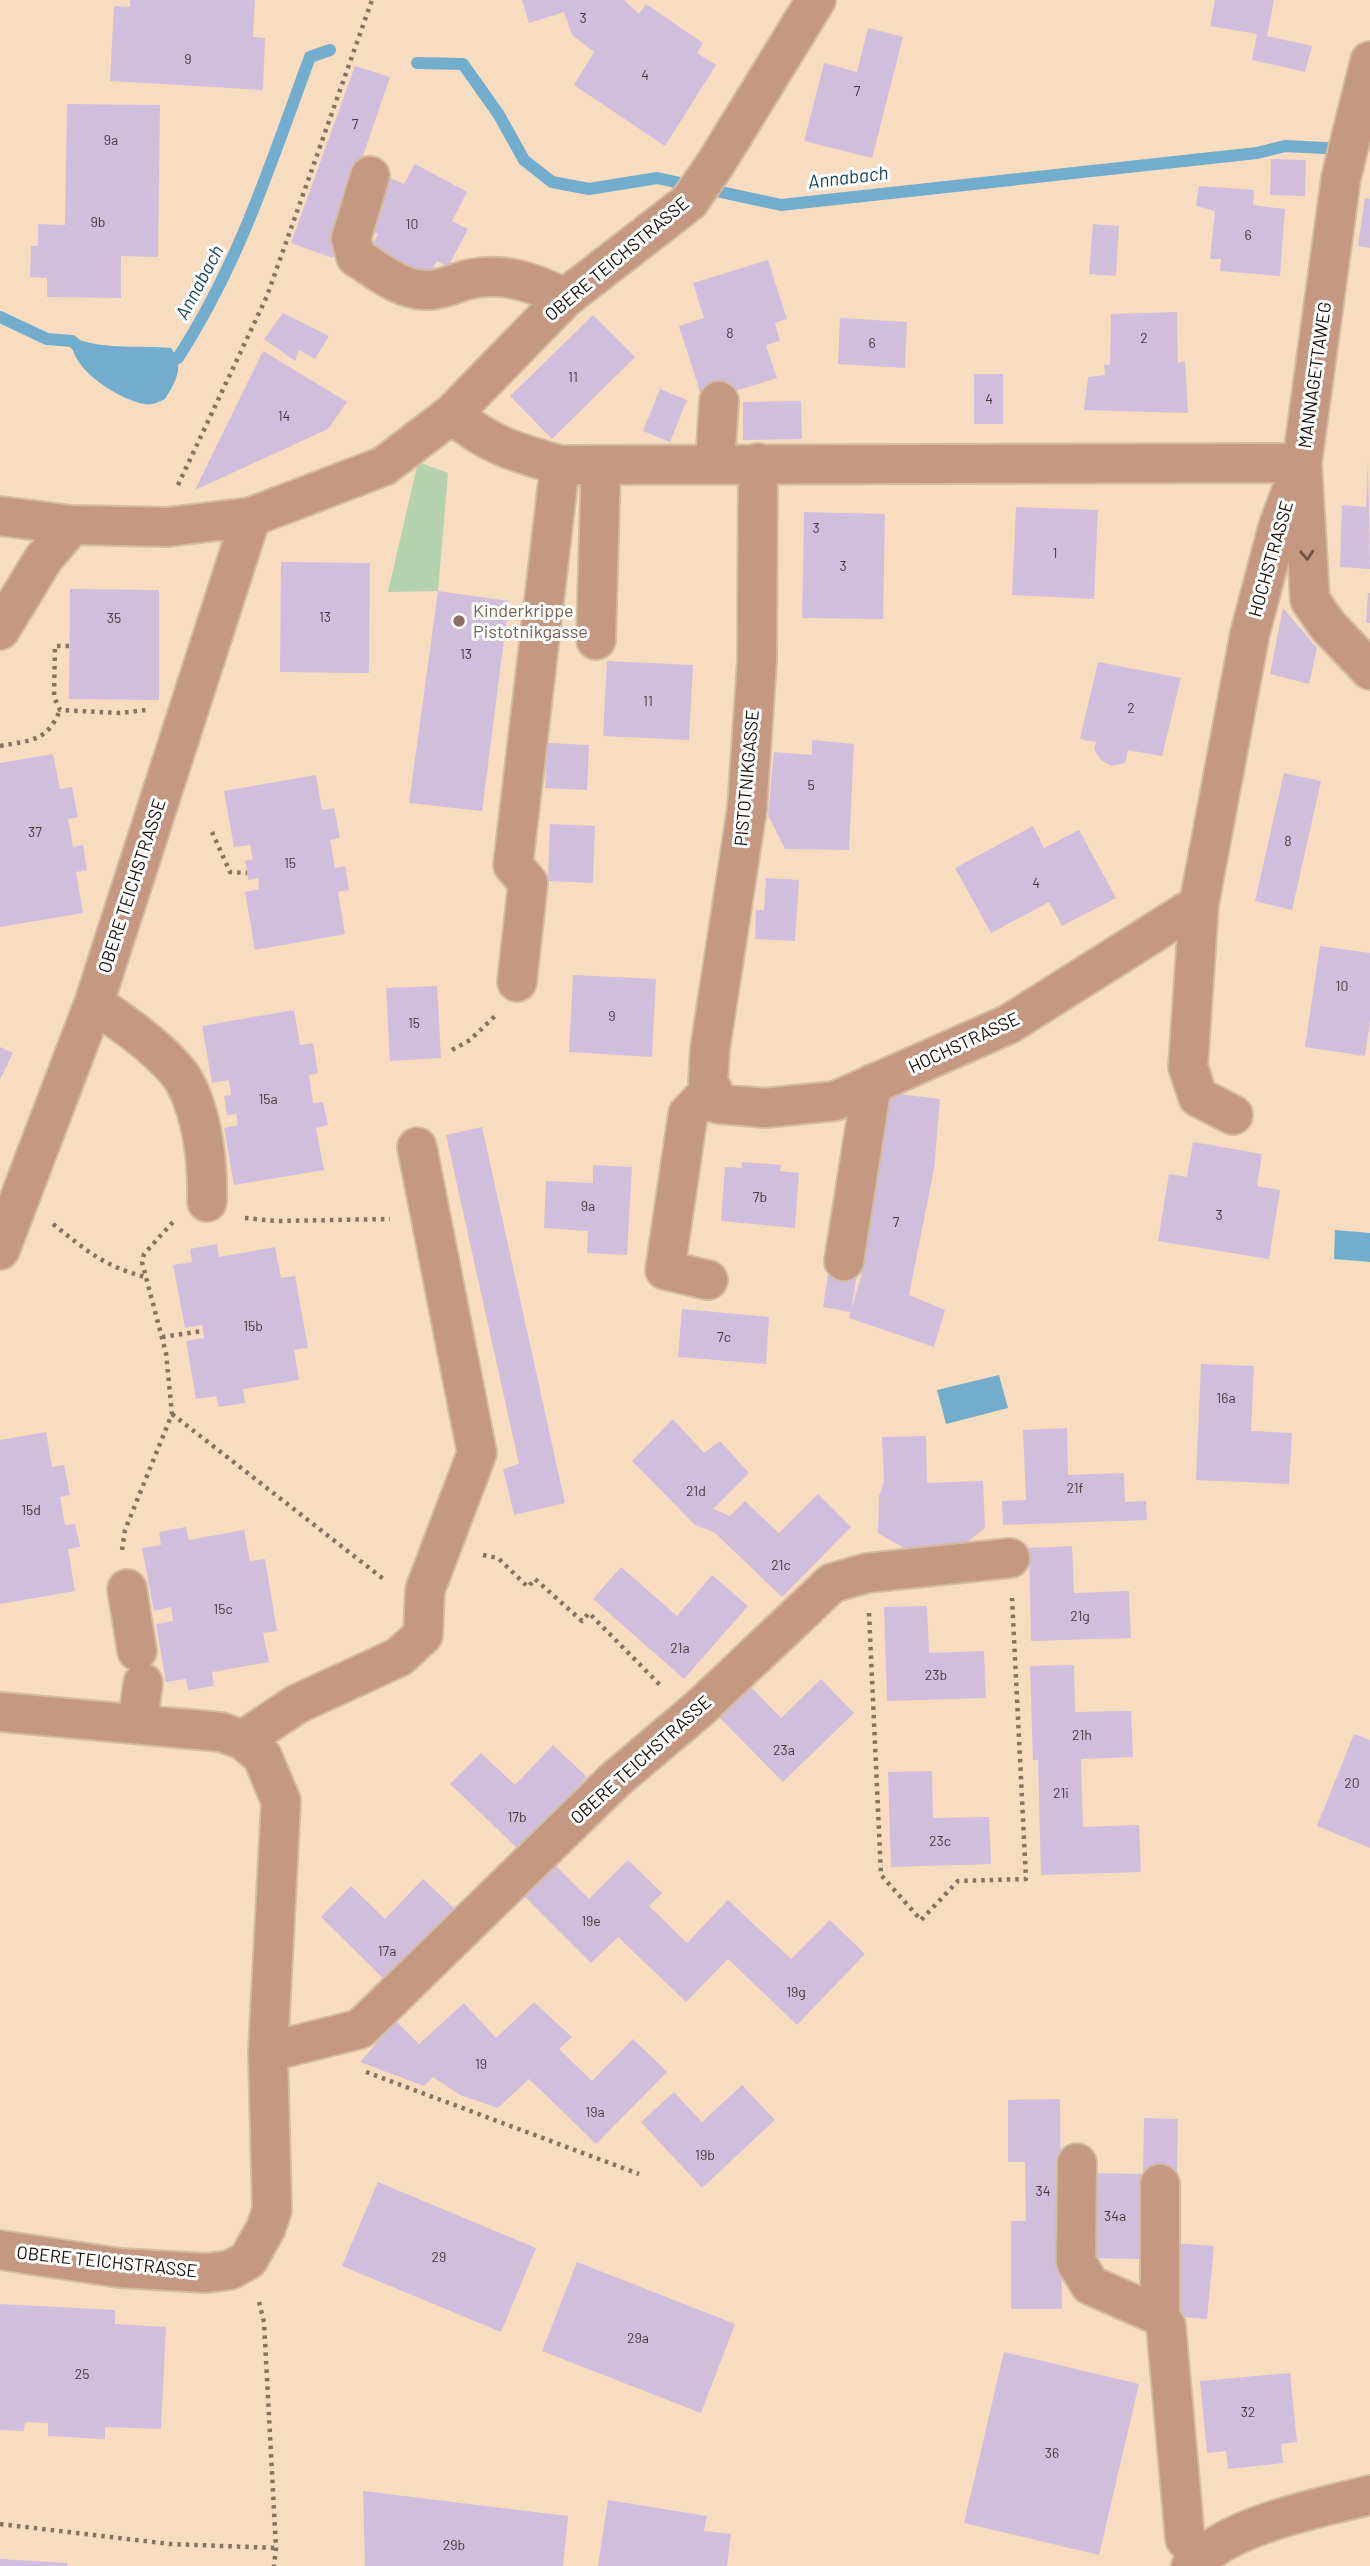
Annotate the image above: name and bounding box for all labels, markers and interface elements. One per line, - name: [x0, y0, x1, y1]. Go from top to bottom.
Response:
- house number: 3: [579, 9, 587, 26]
- house number: 9: [184, 50, 192, 67]
- house number: 4: [641, 66, 649, 83]
- house number: 7: [854, 82, 861, 99]
- house number: 7: [352, 115, 359, 132]
- house number: 9a: [104, 131, 118, 148]
- water label: Annabach: [806, 160, 889, 193]
- street label: OBERE TEICHSTRASSE: [540, 191, 693, 325]
- house number: 9b: [91, 213, 105, 230]
- house number: 10: [406, 215, 418, 232]
- house number: 6: [1244, 226, 1252, 243]
- water label: Annabach: [169, 241, 228, 323]
- street label: MANNAGETTAWEG: [1293, 300, 1335, 449]
- house number: 8: [726, 324, 734, 341]
- house number: 2: [1140, 329, 1148, 346]
- house number: 6: [868, 334, 876, 351]
- house number: 11: [568, 368, 578, 385]
- house number: 4: [985, 390, 993, 407]
- house number: 14: [278, 407, 290, 424]
- street label: HOCHSTRASSE: [1243, 498, 1297, 619]
- house number: 3: [812, 519, 820, 536]
- house number: 1: [1053, 544, 1057, 561]
- one-way arrow: [1300, 550, 1315, 561]
- house number: 3: [839, 557, 847, 574]
- place label: Kinderkrippe Pistotnikgasse: [473, 599, 588, 642]
- house number: 13: [319, 608, 331, 625]
- house number: 35: [107, 609, 121, 626]
- marker: Kinderkrippe Pistotnikgasse: [451, 613, 467, 629]
- house number: 13: [460, 645, 472, 662]
- house number: 11: [643, 692, 653, 709]
- house number: 2: [1127, 699, 1135, 716]
- street label: PISTOTNIKGASSE: [729, 709, 763, 847]
- house number: 5: [807, 776, 815, 793]
- street label: OBERE TEICHSTRASSE: [93, 796, 170, 975]
- house number: 37: [28, 823, 42, 840]
- house number: 8: [1284, 832, 1292, 849]
- house number: 15: [284, 854, 296, 871]
- house number: 4: [1032, 874, 1040, 891]
- house number: 10: [1336, 977, 1348, 994]
- house number: 9: [608, 1007, 616, 1024]
- street label: HOCHSTRASSE: [905, 1007, 1023, 1077]
- house number: 15: [408, 1014, 420, 1031]
- house number: 15a: [258, 1090, 278, 1107]
- house number: 7b: [753, 1188, 767, 1205]
- house number: 9a: [581, 1197, 595, 1214]
- house number: 3: [1215, 1206, 1223, 1223]
- house number: 7: [893, 1213, 900, 1230]
- house number: 15b: [243, 1317, 263, 1334]
- house number: 7c: [717, 1328, 731, 1345]
- house number: 16a: [1216, 1389, 1236, 1406]
- house number: 21f: [1066, 1479, 1084, 1496]
- house number: 21d: [686, 1482, 706, 1499]
- house number: 15d: [21, 1501, 41, 1518]
- house number: 21c: [771, 1556, 791, 1573]
- house number: 15c: [213, 1600, 233, 1617]
- house number: 21g: [1070, 1607, 1090, 1624]
- house number: 21a: [670, 1639, 690, 1656]
- house number: 23b: [925, 1666, 947, 1683]
- street label: OBERE TEICHSTRASSE: [565, 1690, 715, 1828]
- house number: 21h: [1072, 1726, 1092, 1743]
- house number: 23a: [773, 1741, 795, 1758]
- house number: 20: [1344, 1774, 1360, 1791]
- house number: 21i: [1053, 1784, 1069, 1801]
- house number: 17b: [507, 1808, 527, 1825]
- house number: 23c: [929, 1832, 951, 1849]
- house number: 19e: [581, 1912, 601, 1929]
- house number: 17a: [378, 1942, 396, 1959]
- house number: 19g: [786, 1983, 806, 2000]
- house number: 19: [475, 2055, 487, 2072]
- house number: 19a: [585, 2103, 605, 2120]
- house number: 19b: [695, 2146, 715, 2163]
- house number: 34: [1036, 2182, 1050, 2199]
- house number: 34a: [1104, 2207, 1126, 2224]
- street label: OBERE TEICHSTRASSE: [16, 2241, 199, 2281]
- house number: 29: [432, 2248, 446, 2265]
- house number: 29a: [627, 2329, 649, 2346]
- house number: 25: [75, 2365, 89, 2382]
- house number: 32: [1241, 2403, 1255, 2420]
- house number: 36: [1045, 2444, 1059, 2461]
- house number: 29b: [443, 2536, 465, 2553]

